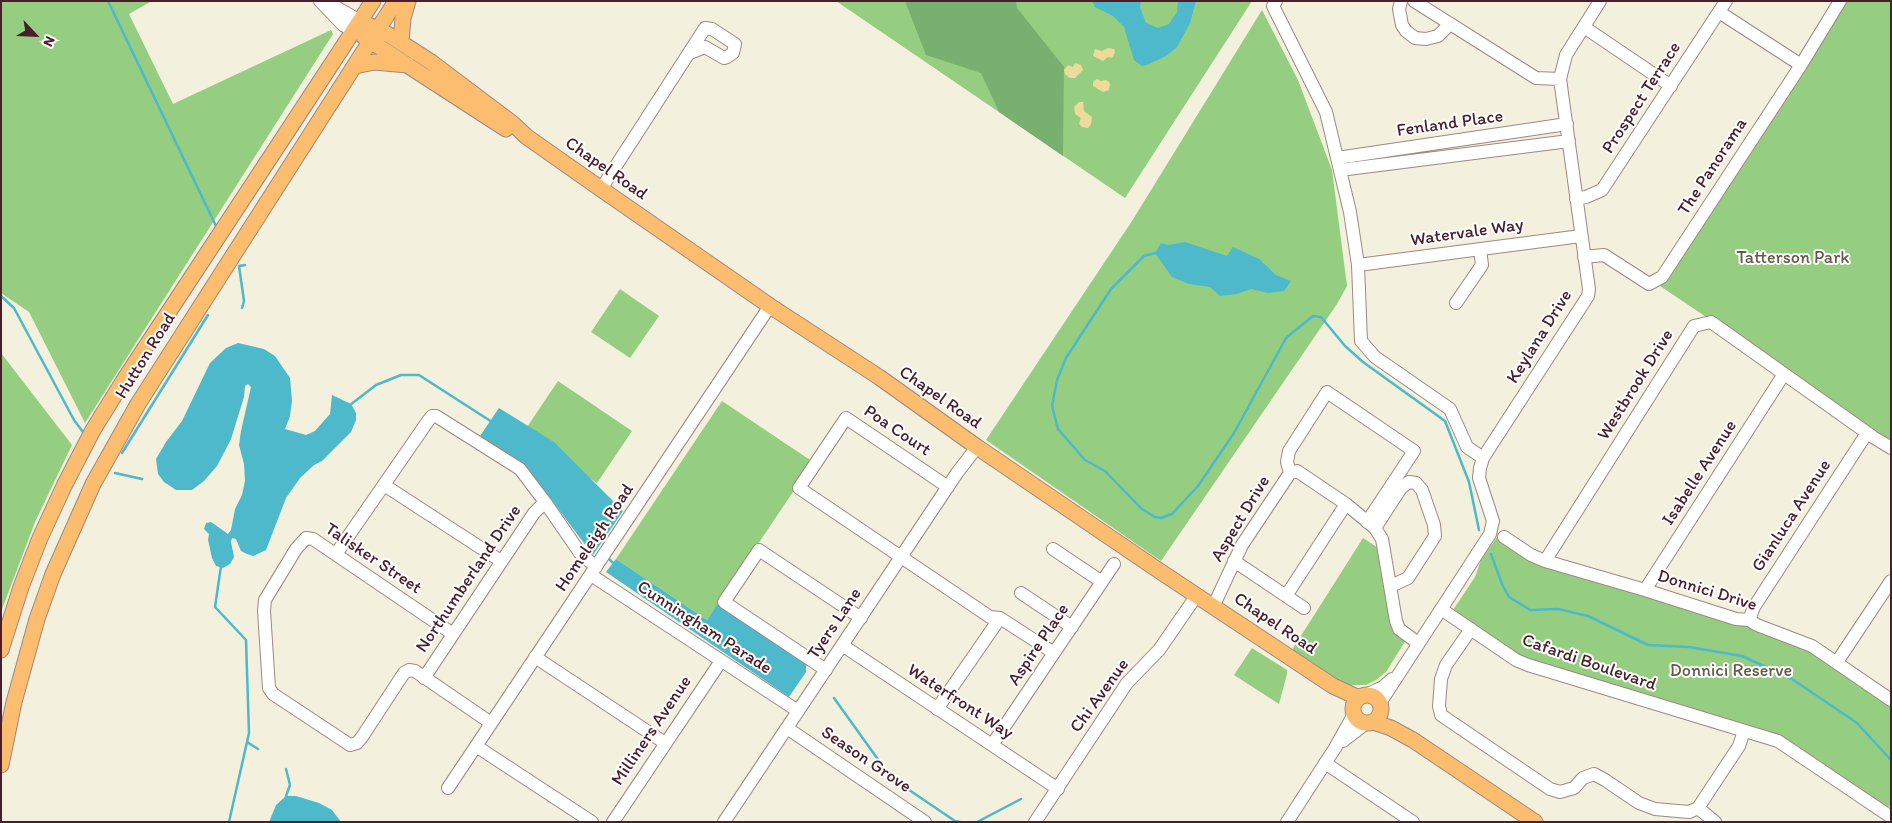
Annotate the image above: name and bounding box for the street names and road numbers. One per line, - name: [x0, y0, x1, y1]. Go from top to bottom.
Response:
- street label: Prospect Terrace: [1598, 38, 1686, 158]
- street label: Fenland Place: [1395, 106, 1505, 142]
- street label: The Panorama: [1674, 114, 1752, 220]
- street label: Chapel Road: [560, 133, 652, 205]
- street label: Watervale Way: [1409, 214, 1525, 252]
- street label: Keylana Drive: [1503, 286, 1577, 388]
- street label: Hutton Road: [111, 309, 181, 403]
- street label: Westbrook Drive: [1593, 326, 1679, 444]
- street label: Chapel Road: [894, 362, 986, 434]
- street label: Poa Court: [859, 401, 935, 461]
- street label: Isabelle Avenue: [1658, 416, 1742, 530]
- street label: Gianluca Avenue: [1748, 456, 1836, 576]
- street label: Aspect Drive: [1207, 472, 1275, 566]
- street label: Homeleigh Road: [551, 480, 639, 596]
- street label: Northumberland Drive: [412, 501, 526, 657]
- street label: Talisker Street: [320, 519, 426, 599]
- street label: Donnici Drive: [1655, 566, 1759, 616]
- street label: Cunningham Parade: [633, 576, 775, 680]
- street label: Tyers Lane: [803, 584, 867, 664]
- street label: Chapel Road: [1229, 588, 1321, 660]
- street label: Aspire Place: [1004, 600, 1074, 690]
- street label: Cafardi Boulevard: [1519, 630, 1659, 696]
- street label: Chi Avenue: [1066, 655, 1134, 737]
- street label: Waterfront Way: [903, 660, 1017, 744]
- street label: Milliners Avenue: [607, 672, 697, 790]
- street label: Season Grove: [817, 722, 915, 798]

